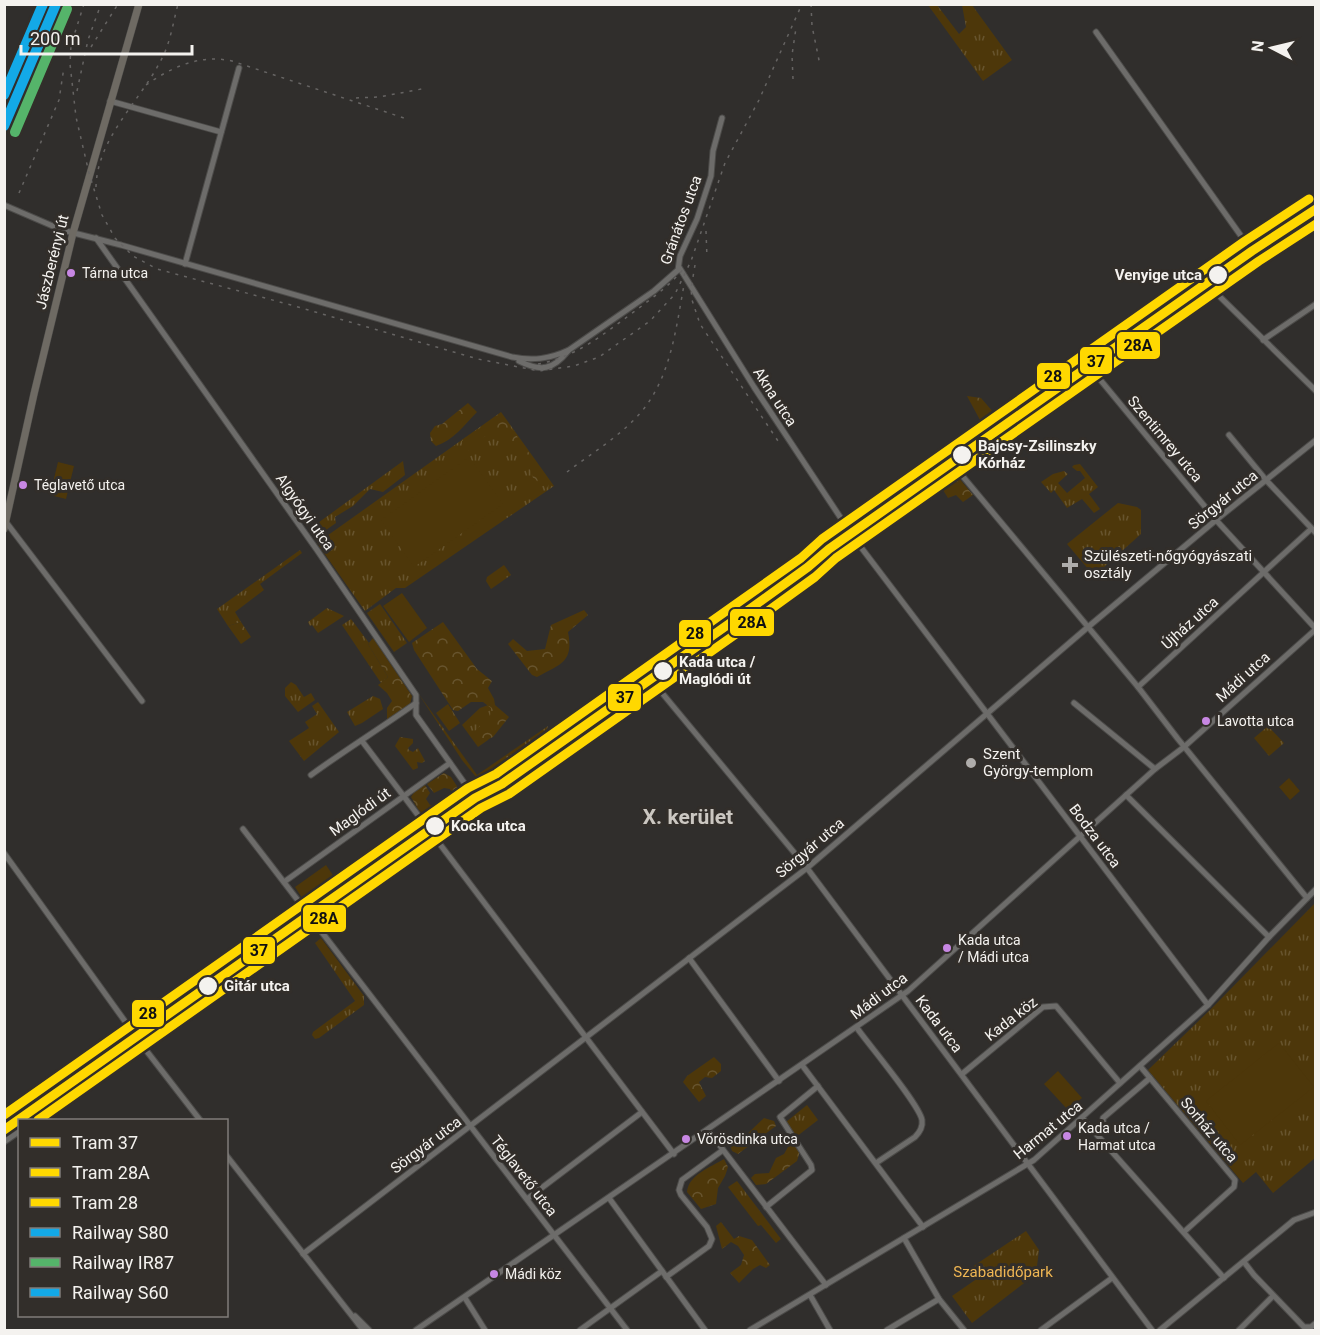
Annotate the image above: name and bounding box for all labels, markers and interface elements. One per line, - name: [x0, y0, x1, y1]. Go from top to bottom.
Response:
- scale bar: [21, 18, 192, 56]
- north arrow: [1242, 18, 1302, 78]
- text: 200 m: [30, 28, 81, 49]
- text: N: [1247, 39, 1268, 53]
- street label: Gránátos utca: [657, 173, 705, 267]
- street label: Jászberényi út: [32, 213, 72, 311]
- marker: Venyige utca: [1207, 264, 1229, 286]
- place label: Tárna utca: [82, 265, 148, 281]
- place label: Venyige utca: [1115, 266, 1202, 284]
- marker: Tárna utca: [65, 267, 77, 279]
- line badge: 28A: [1116, 331, 1161, 360]
- text: 28A: [1123, 336, 1153, 355]
- line badge: 37: [1079, 346, 1113, 375]
- text: 37: [1087, 352, 1105, 371]
- line badge: 28: [1036, 362, 1071, 390]
- street label: Akna utca: [749, 364, 801, 430]
- text: 28: [1044, 367, 1062, 386]
- street label: Szentimrey utca: [1124, 392, 1206, 486]
- place label: Bajcsy-Zsilinszky Kórház: [978, 437, 1097, 472]
- marker: Bajcsy-Zsilinszky Kórház: [951, 444, 973, 466]
- street label: Sörgyár utca: [1185, 467, 1261, 533]
- street label: Algyógyi utca: [272, 470, 338, 554]
- place label: Téglavető utca: [34, 477, 125, 493]
- marker: Téglavető utca: [17, 479, 29, 491]
- place label: Szülészeti-nőgyógyászati osztály: [1084, 547, 1252, 582]
- marker: Szülészeti-nőgyógyászati osztály: [1061, 556, 1079, 574]
- street label: Újház utca: [1158, 593, 1222, 653]
- line badge: 28A: [729, 608, 775, 637]
- text: 28A: [737, 613, 767, 632]
- line badge: 28: [678, 619, 712, 648]
- text: 28: [686, 624, 704, 643]
- street label: Mádi utca: [1212, 648, 1274, 706]
- place label: Kada utca / Maglódi út: [679, 653, 756, 688]
- marker: Kada utca / Maglódi út: [652, 660, 674, 682]
- line badge: 37: [607, 683, 642, 712]
- text: 37: [616, 688, 634, 707]
- place label: Lavotta utca: [1217, 713, 1294, 729]
- marker: Lavotta utca: [1200, 715, 1212, 727]
- place label: Szent György-templom: [983, 745, 1093, 780]
- marker: Szent György-templom: [964, 756, 978, 770]
- street label: Maglódi út: [326, 784, 394, 840]
- street label: Bodza utca: [1065, 801, 1125, 871]
- district label: X. kerület: [643, 805, 733, 829]
- street label: Sörgyár utca: [772, 814, 848, 882]
- marker: Kocka utca: [424, 815, 446, 837]
- place label: Kocka utca: [451, 817, 526, 835]
- line badge: 28A: [302, 904, 347, 933]
- text: 28A: [309, 909, 339, 928]
- place label: Kada utca / Mádi utca: [958, 932, 1029, 965]
- line badge: 37: [242, 936, 276, 965]
- text: 37: [250, 941, 268, 960]
- marker: Kada utca / Mádi utca: [941, 942, 953, 954]
- street label: Mádi utca: [847, 969, 911, 1023]
- marker: Gitár utca: [197, 975, 219, 997]
- place label: Gitár utca: [224, 977, 290, 995]
- street label: Kada utca: [912, 992, 966, 1056]
- street label: Kada köz: [981, 993, 1041, 1045]
- line badge: 28: [131, 999, 165, 1028]
- text: 28: [139, 1004, 157, 1023]
- street label: Sorház utca: [1177, 1094, 1241, 1166]
- street label: Harmat utca: [1010, 1097, 1086, 1163]
- street label: Sörgyár utca: [387, 1113, 465, 1177]
- legend: [18, 1119, 228, 1317]
- place label: Kada utca / Harmat utca: [1078, 1120, 1156, 1153]
- marker: Kada utca / Harmat utca: [1061, 1130, 1073, 1142]
- place label: Vörösdinka utca: [697, 1131, 798, 1147]
- text: Tram 37: [72, 1132, 138, 1153]
- street label: Téglavető utca: [487, 1132, 561, 1220]
- marker: Vörösdinka utca: [680, 1133, 692, 1145]
- text: Tram 28A: [72, 1162, 150, 1183]
- text: Tram 28: [72, 1192, 138, 1213]
- text: Railway S80: [72, 1222, 169, 1243]
- text: Railway IR87: [72, 1252, 174, 1273]
- park label: Szabadidőpark: [953, 1263, 1053, 1281]
- place label: Mádi köz: [505, 1266, 562, 1282]
- marker: Mádi köz: [488, 1268, 500, 1280]
- text: Railway S60: [72, 1282, 169, 1303]

